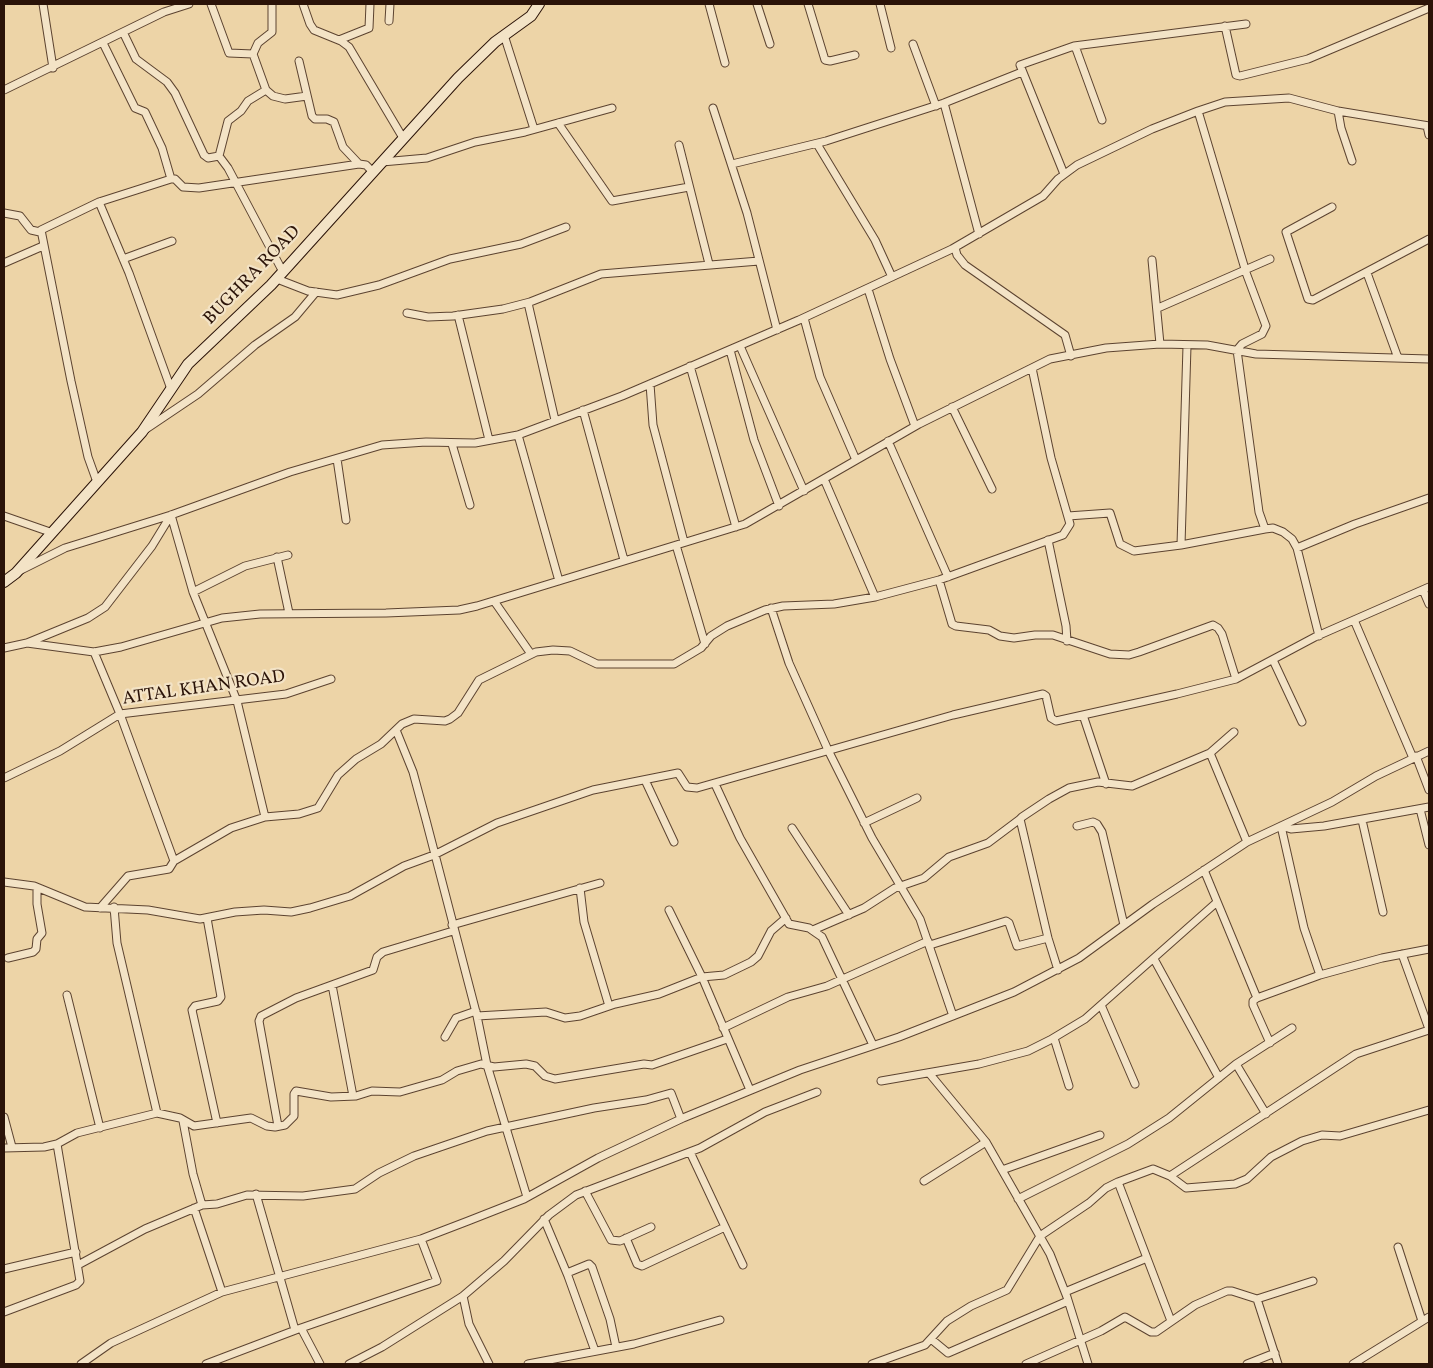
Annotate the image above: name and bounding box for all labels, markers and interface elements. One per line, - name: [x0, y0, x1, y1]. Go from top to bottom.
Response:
- street label: BUGHRA ROAD: [200, 222, 306, 330]
- street label: ATTAL KHAN ROAD: [121, 667, 287, 711]

